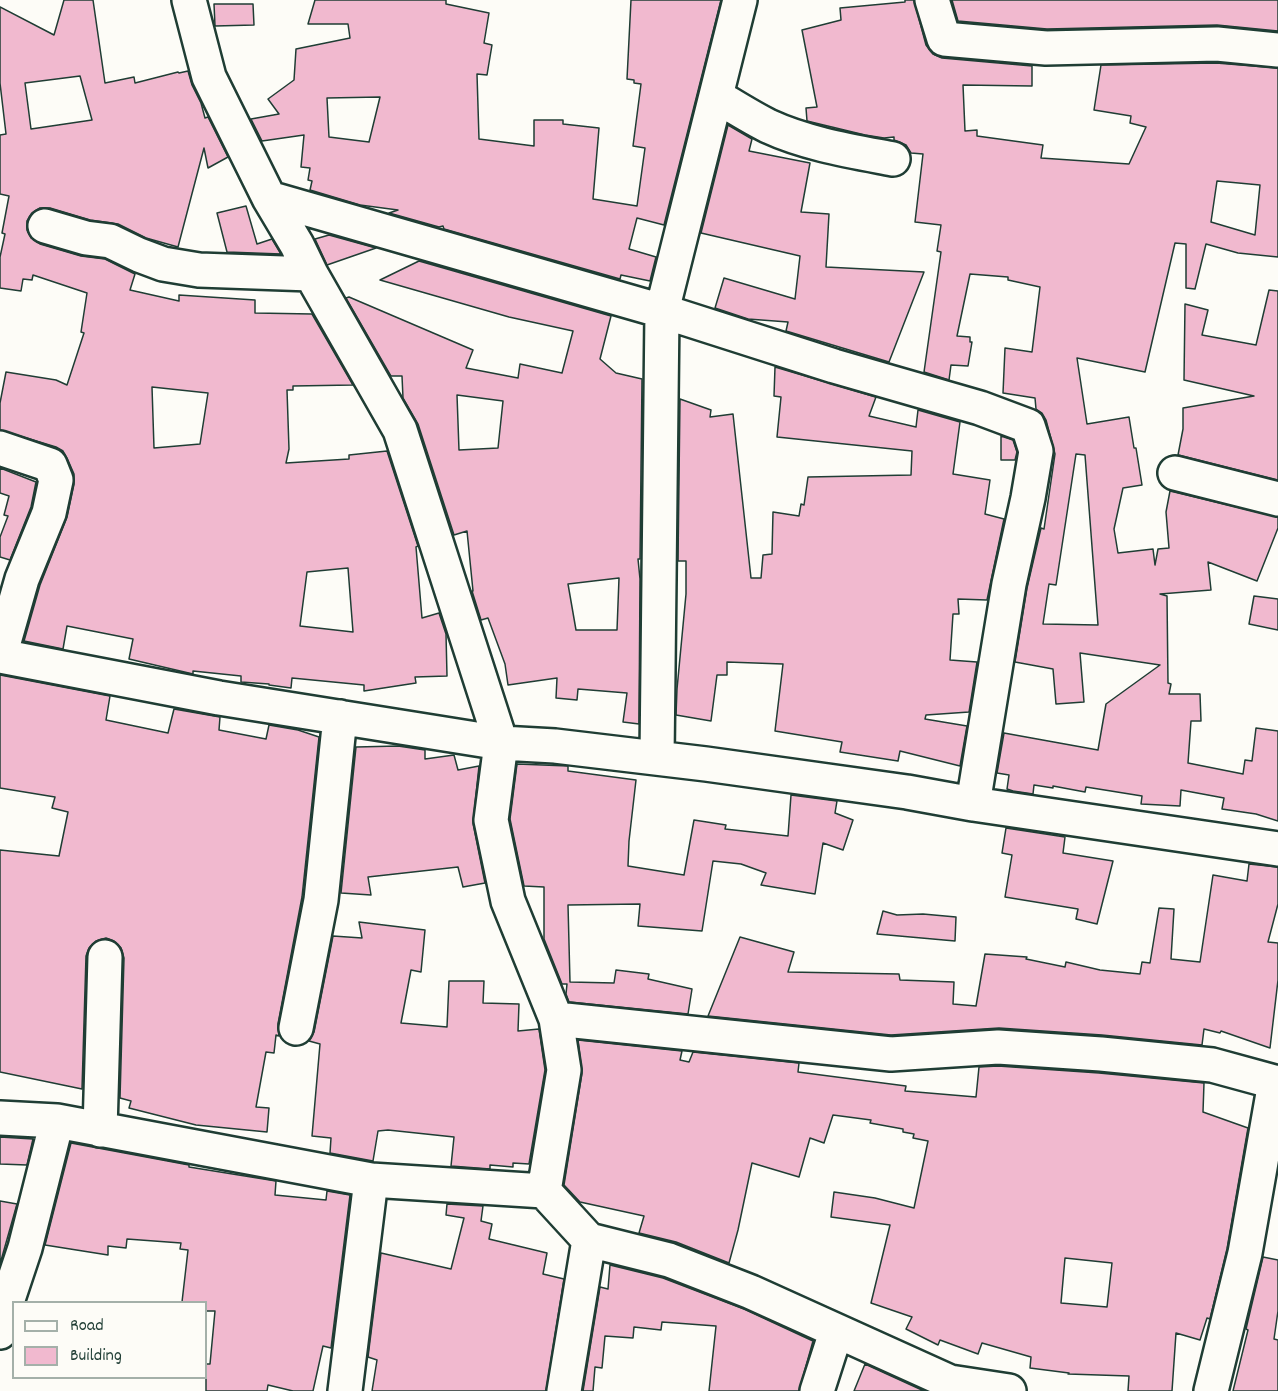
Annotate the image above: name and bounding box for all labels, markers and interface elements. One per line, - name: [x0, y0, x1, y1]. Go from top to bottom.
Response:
- legend: [12, 1301, 207, 1379]
- text: Road: [70, 1314, 104, 1339]
- text: Building: [70, 1344, 122, 1369]

